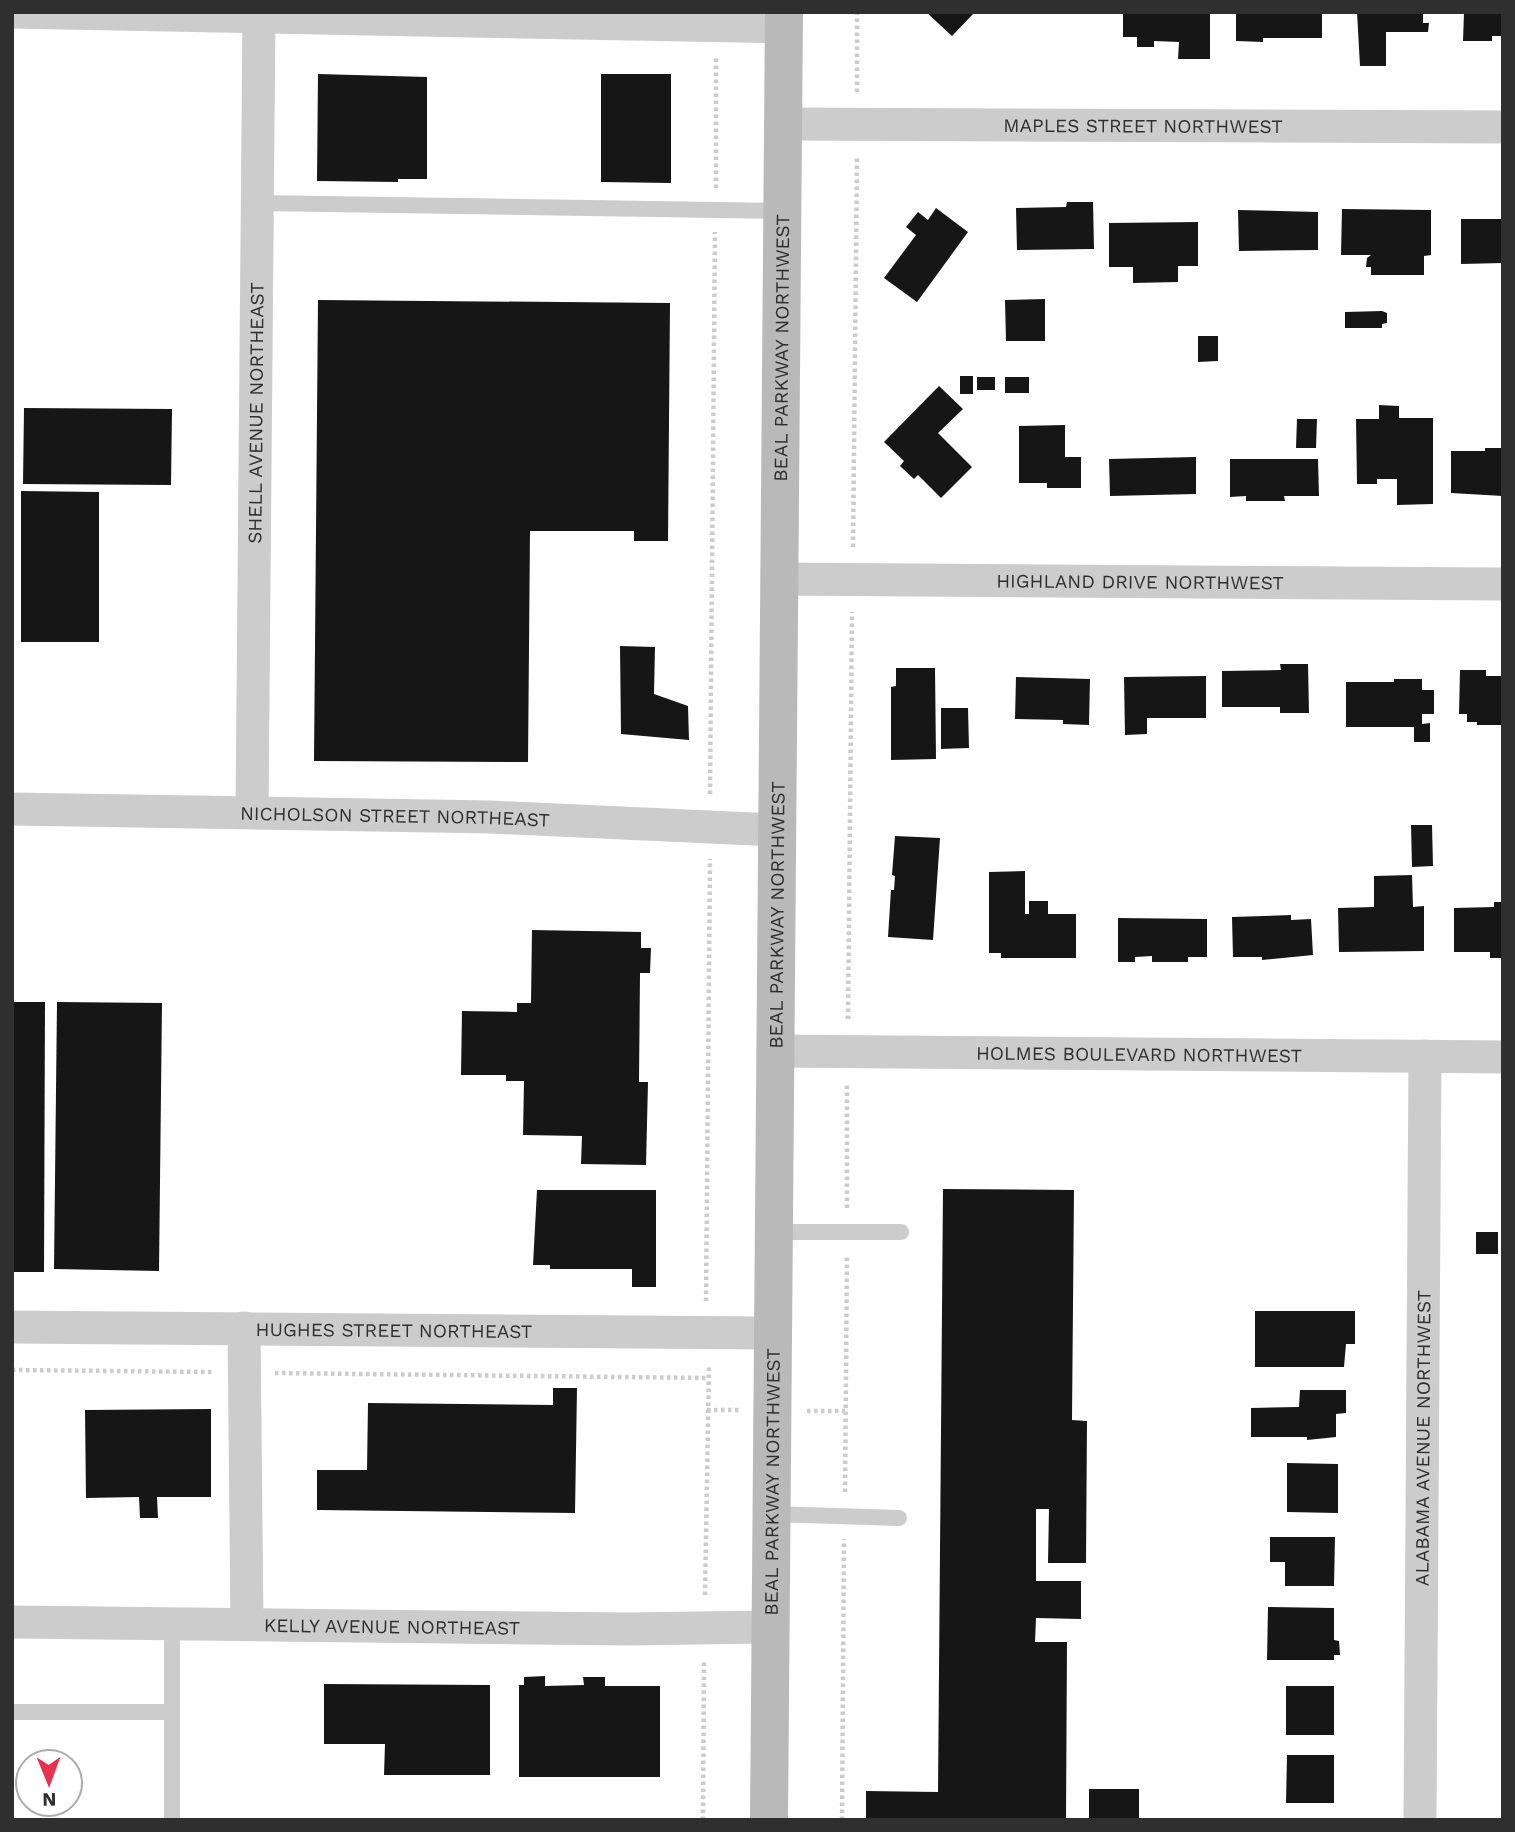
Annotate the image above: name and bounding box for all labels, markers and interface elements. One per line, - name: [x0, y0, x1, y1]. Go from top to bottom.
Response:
- street label: MAPLES STREET NORTHWEST: [1003, 113, 1283, 138]
- street label: BEAL PARKWAY NORTHWEST: [769, 214, 794, 482]
- street label: SHELL AVENUE NORTHEAST: [243, 282, 268, 544]
- street label: HIGHLAND DRIVE NORTHWEST: [996, 569, 1284, 594]
- street label: BEAL PARKWAY NORTHWEST: [764, 781, 789, 1049]
- street label: NICHOLSON STREET NORTHEAST: [240, 801, 550, 831]
- street label: HOLMES BOULEVARD NORTHWEST: [976, 1041, 1302, 1067]
- street label: ALABAMA AVENUE NORTHWEST: [1410, 1290, 1435, 1586]
- street label: HUGHES STREET NORTHEAST: [255, 1317, 532, 1343]
- street label: BEAL PARKWAY NORTHWEST: [759, 1348, 784, 1616]
- street label: KELLY AVENUE NORTHEAST: [264, 1613, 520, 1639]
- north arrow: [14, 1748, 84, 1818]
- text: N: [42, 1788, 57, 1811]

